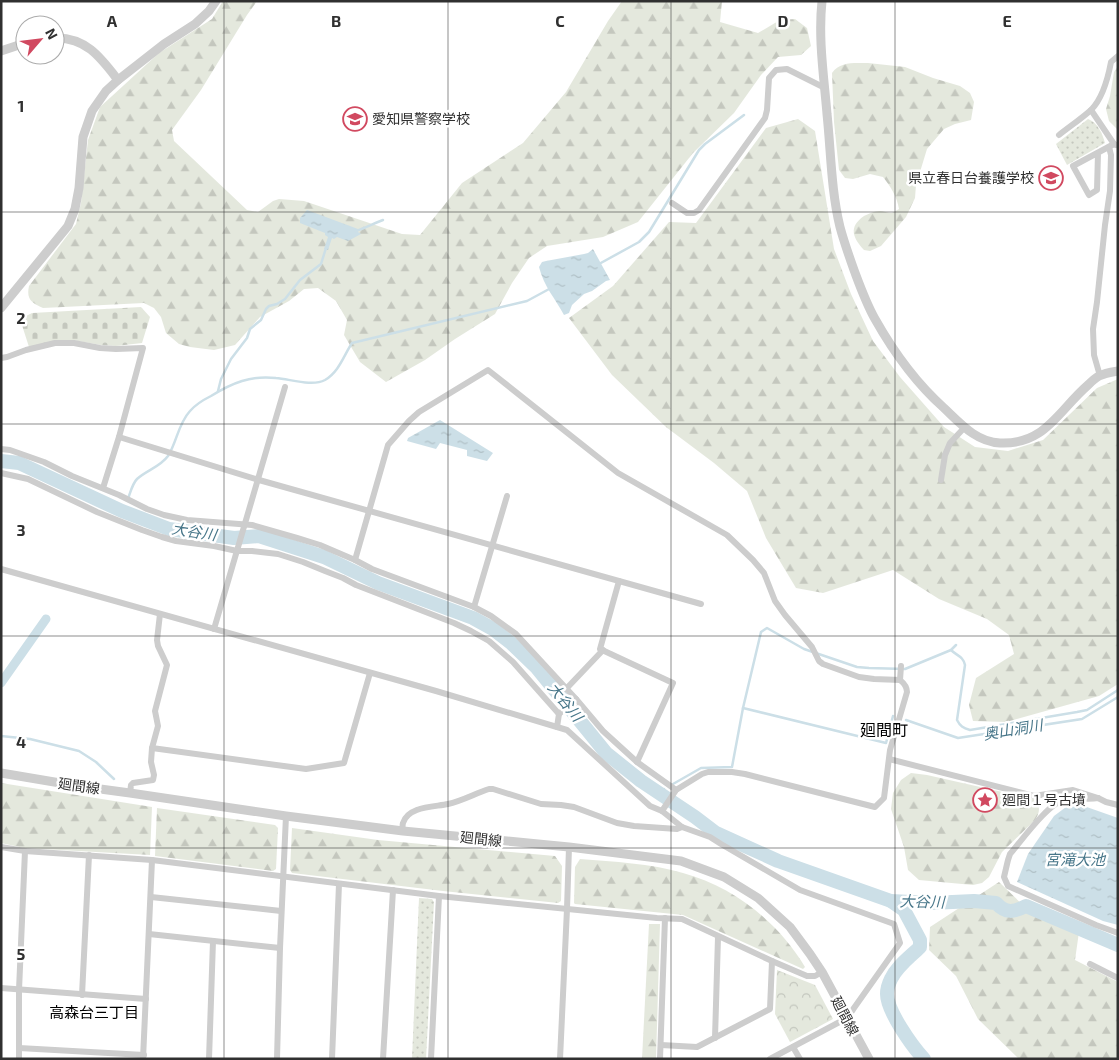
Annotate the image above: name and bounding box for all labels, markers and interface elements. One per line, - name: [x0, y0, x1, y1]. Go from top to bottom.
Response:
- text: A: [107, 11, 118, 30]
- text: B: [331, 11, 341, 30]
- text: C: [555, 11, 565, 30]
- text: D: [778, 11, 789, 30]
- text: E: [1002, 11, 1012, 30]
- north arrow: [15, 15, 65, 65]
- text: N: [42, 25, 62, 42]
- text: 1: [18, 96, 24, 115]
- school or university icon: 愛知県警察学校: [342, 106, 368, 132]
- place label: 愛知県警察学校: [372, 110, 470, 127]
- school or university icon: 県立春日台養護学校: [1038, 165, 1064, 191]
- place label: 県立春日台養護学校: [908, 169, 1034, 186]
- text: 2: [16, 308, 26, 327]
- water label: 大谷川: [171, 519, 220, 544]
- text: 3: [16, 520, 26, 539]
- water label: 大谷川: [545, 678, 588, 726]
- water label: 奥山洞川: [982, 715, 1046, 743]
- district label: 廻間町: [860, 720, 908, 739]
- text: 4: [16, 732, 26, 751]
- street label: 廻間線: [57, 774, 101, 797]
- place icon: 廻間１号古墳: [972, 787, 998, 813]
- place label: 廻間１号古墳: [1002, 791, 1086, 808]
- street label: 廻間線: [459, 828, 503, 849]
- water label: 宮滝大池: [1045, 850, 1107, 868]
- water label: 大谷川: [899, 892, 947, 910]
- text: 5: [17, 944, 26, 963]
- street label: 廻間線: [828, 993, 863, 1038]
- district label: 高森台三丁目: [49, 1003, 139, 1021]

